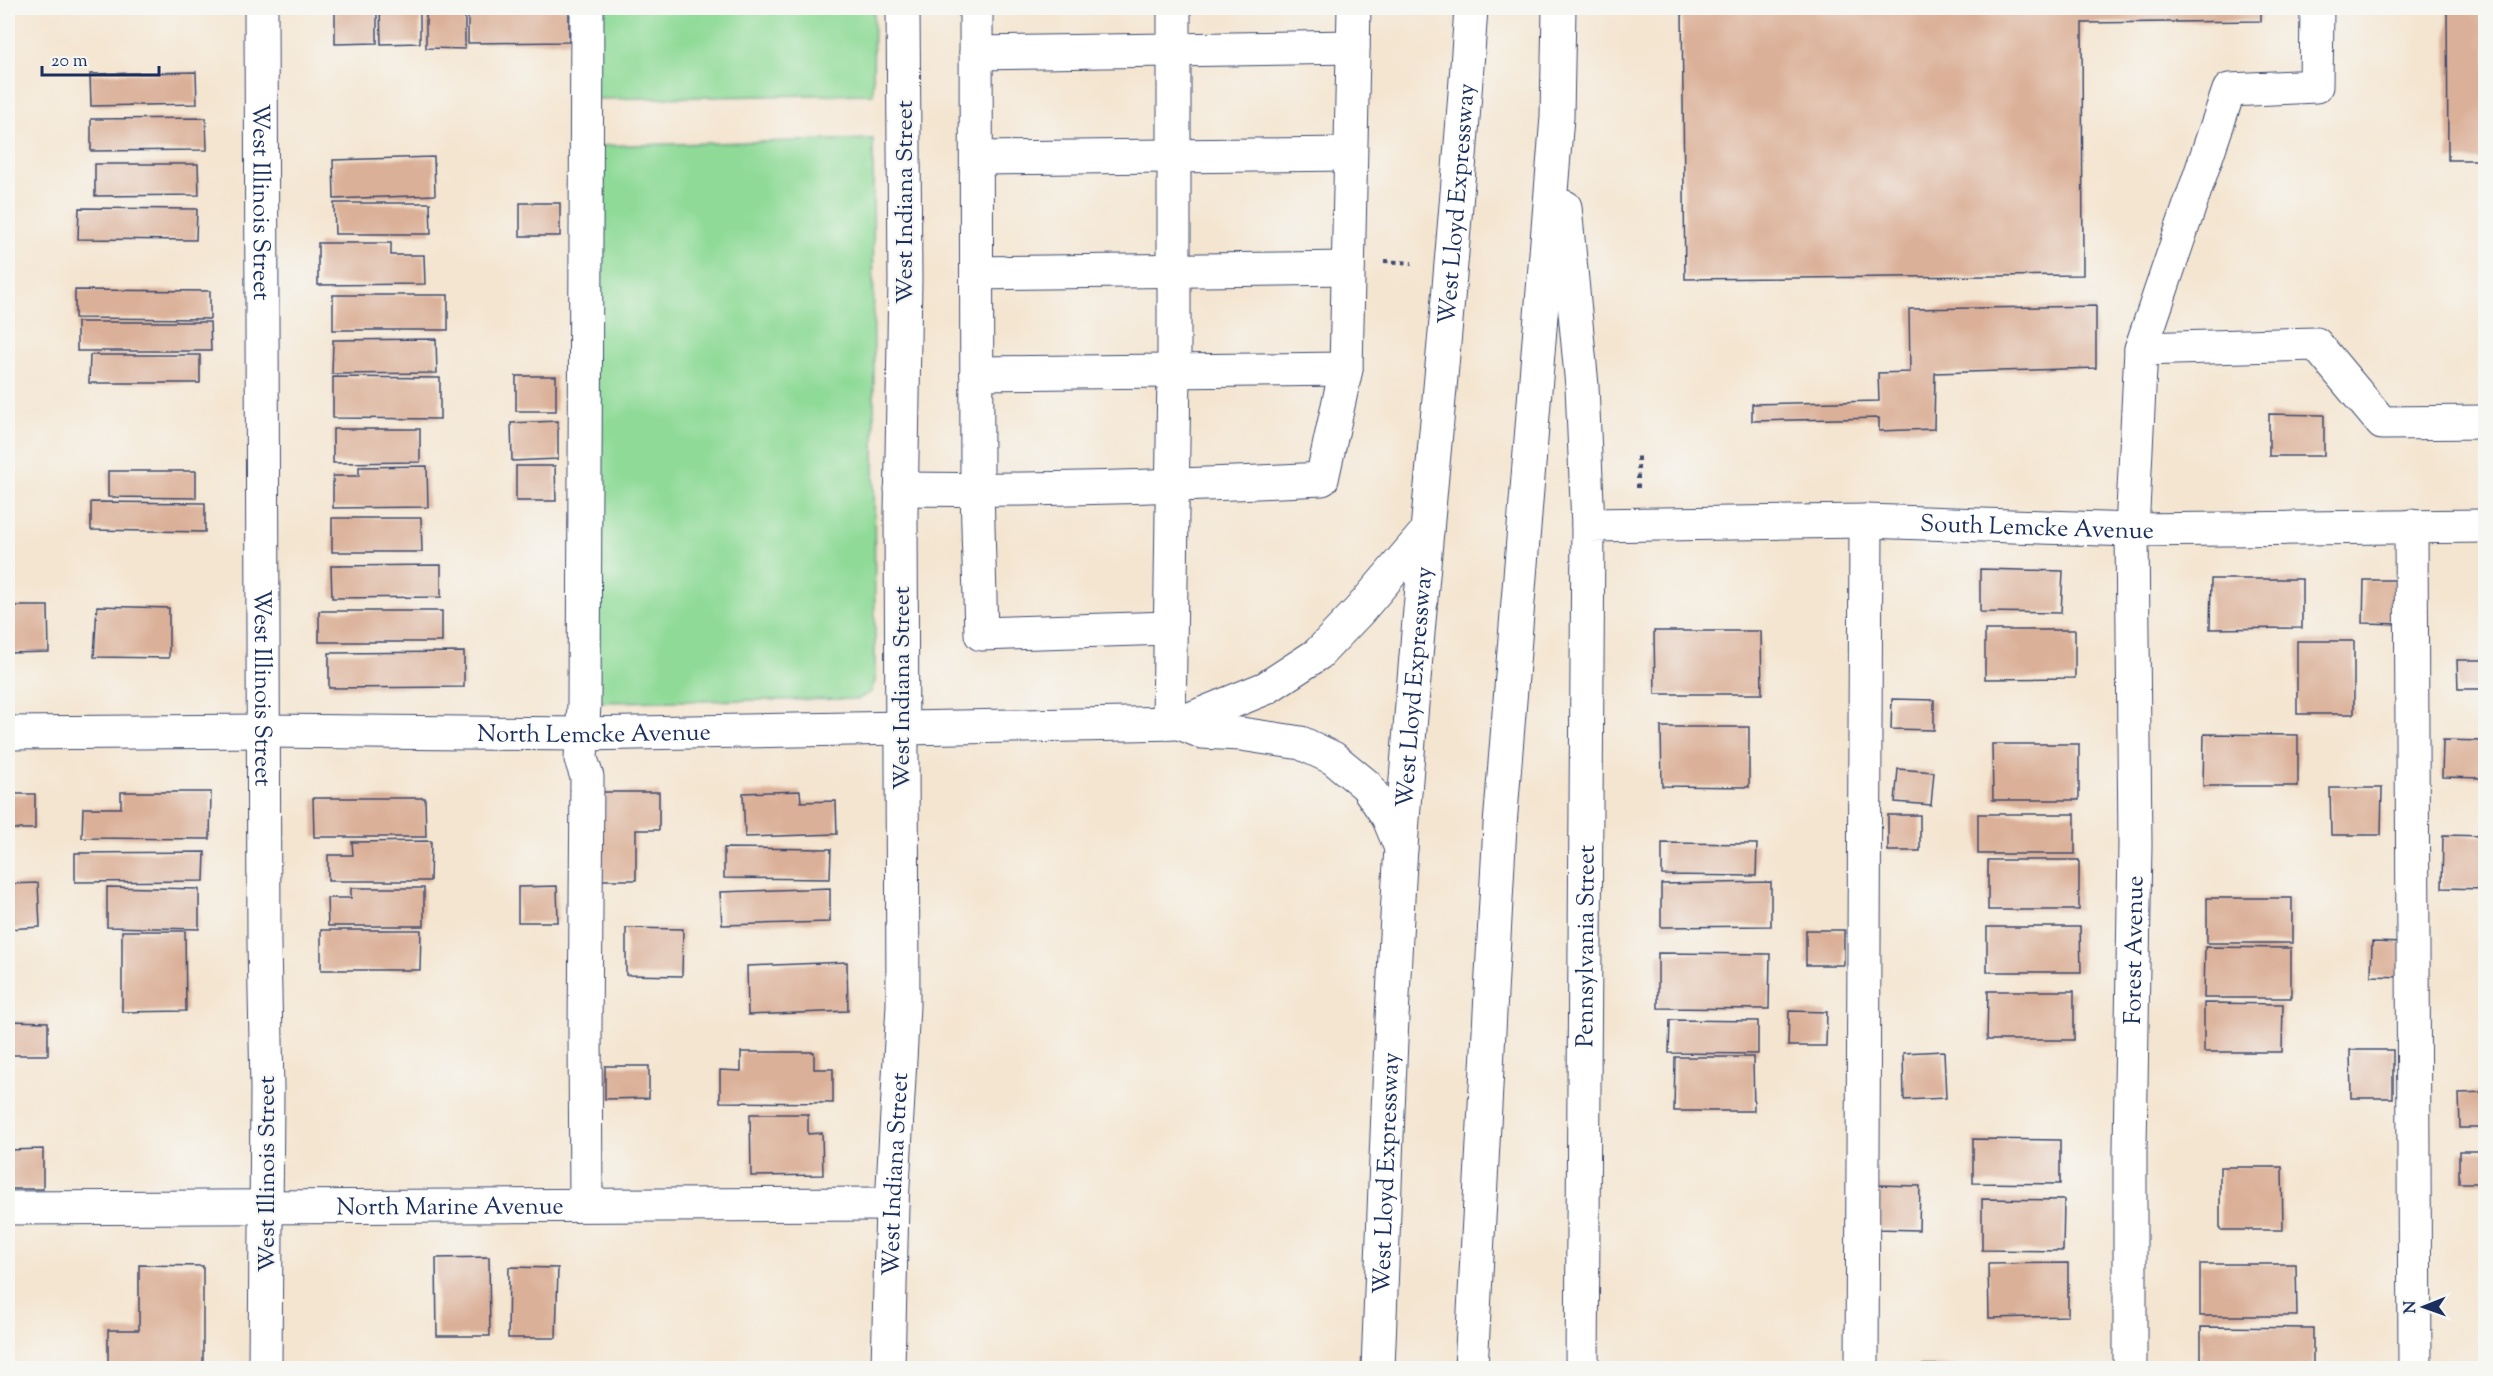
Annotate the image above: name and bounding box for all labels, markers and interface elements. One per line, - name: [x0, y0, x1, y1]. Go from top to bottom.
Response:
- scale bar: [42, 39, 159, 77]
- text: 20 m: [51, 49, 88, 75]
- street label: West Lloyd Expressway: [1431, 82, 1485, 326]
- street label: West Indiana Street: [889, 100, 923, 304]
- street label: West Illinois Street: [242, 104, 277, 301]
- street label: South Lemcke Avenue: [1919, 508, 2154, 549]
- street label: West Lloyd Expressway: [1389, 565, 1443, 809]
- street label: West Indiana Street: [886, 586, 920, 790]
- street label: West Illinois Street: [244, 590, 278, 787]
- street label: North Lemcke Avenue: [477, 717, 711, 753]
- street label: Pennsylvania Street: [1569, 845, 1605, 1047]
- street label: Forest Avenue: [2117, 875, 2153, 1025]
- street label: West Lloyd Expressway: [1366, 1051, 1409, 1295]
- street label: West Indiana Street: [875, 1071, 918, 1276]
- street label: West Illinois Street: [251, 1076, 285, 1272]
- street label: North Marine Avenue: [336, 1190, 564, 1226]
- north arrow: [2394, 1277, 2454, 1337]
- text: N: [2400, 1300, 2423, 1314]

